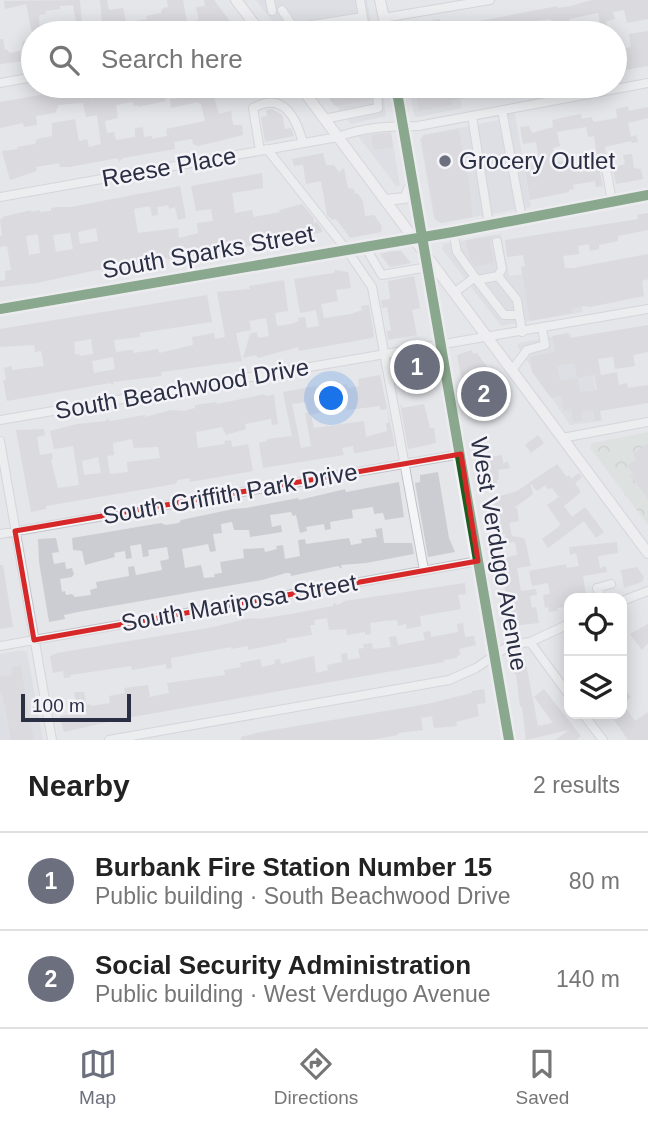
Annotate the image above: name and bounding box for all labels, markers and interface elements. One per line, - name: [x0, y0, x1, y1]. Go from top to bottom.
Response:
- search box: [21, 21, 627, 98]
- icon: search: [45, 41, 83, 79]
- text: Search here: [101, 44, 243, 74]
- street label: Reese Place: [100, 141, 238, 192]
- place label: Grocery Outlet: [459, 147, 615, 174]
- marker: Grocery Outlet: [437, 153, 453, 169]
- street label: South Sparks Street: [100, 220, 316, 283]
- pin: 1: [394, 341, 440, 393]
- street label: South Beachwood Drive: [53, 353, 311, 424]
- pin: 2: [461, 368, 507, 420]
- your location: [314, 381, 348, 415]
- street label: West Verdugo Avenue: [466, 435, 533, 673]
- street label: South Griffith Park Drive: [100, 458, 359, 529]
- street label: South Mariposa Street: [119, 568, 359, 637]
- map controls: [564, 593, 627, 719]
- button: locate: [564, 593, 627, 656]
- button: layers: [564, 656, 627, 719]
- scale bar: [21, 691, 131, 723]
- text: 100 m: [32, 695, 85, 716]
- text: Nearby: [28, 769, 130, 802]
- text: 2 results: [533, 772, 620, 798]
- text: Burbank Fire Station Number 15: [95, 852, 492, 882]
- text: 1: [45, 868, 57, 894]
- text: 80 m: [569, 868, 620, 894]
- text: Public building · South Beachwood Drive: [95, 883, 511, 909]
- text: Social Security Administration: [95, 950, 471, 980]
- text: 2: [45, 966, 57, 992]
- text: 140 m: [556, 966, 620, 992]
- text: Public building · West Verdugo Avenue: [95, 981, 491, 1007]
- tab: Map: [79, 1045, 117, 1109]
- tab: Directions: [274, 1045, 358, 1109]
- tab: Saved: [515, 1045, 569, 1109]

